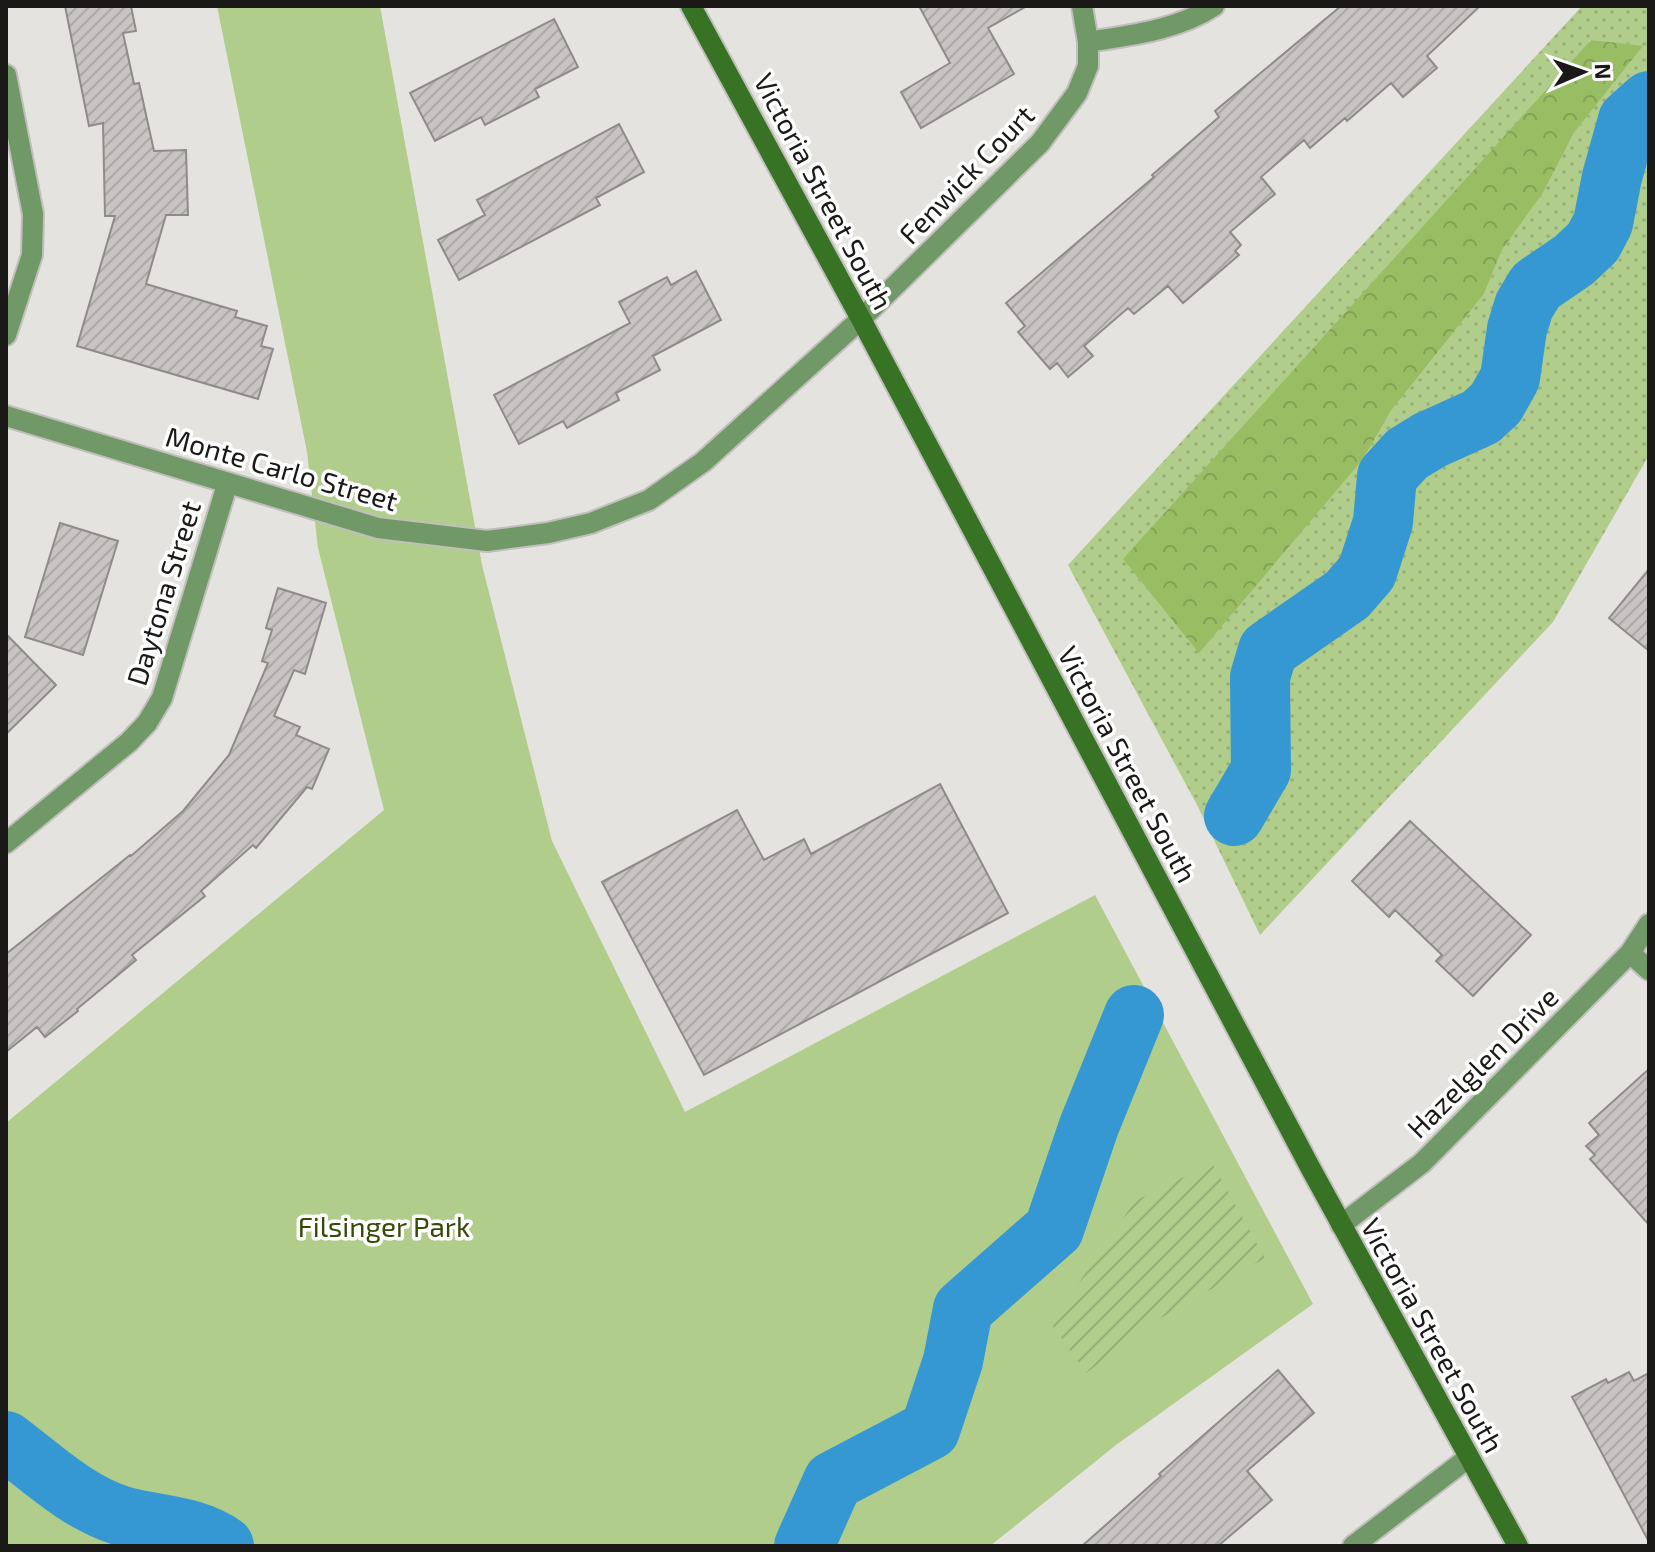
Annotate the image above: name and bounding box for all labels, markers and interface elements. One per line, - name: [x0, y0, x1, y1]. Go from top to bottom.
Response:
- north arrow: [1543, 32, 1623, 112]
- text: N: [1591, 63, 1617, 80]
- street label: Victoria Street South: [747, 67, 901, 315]
- street label: Fenwick Court: [891, 98, 1041, 250]
- street label: Monte Carlo Street: [162, 419, 402, 517]
- street label: Daytona Street: [119, 497, 207, 689]
- street label: Victoria Street South: [1051, 640, 1205, 888]
- street label: Hazelglen Drive: [1399, 979, 1565, 1145]
- park label: Filsinger Park: [298, 1209, 470, 1243]
- street label: Victoria Street South: [1354, 1212, 1512, 1458]

